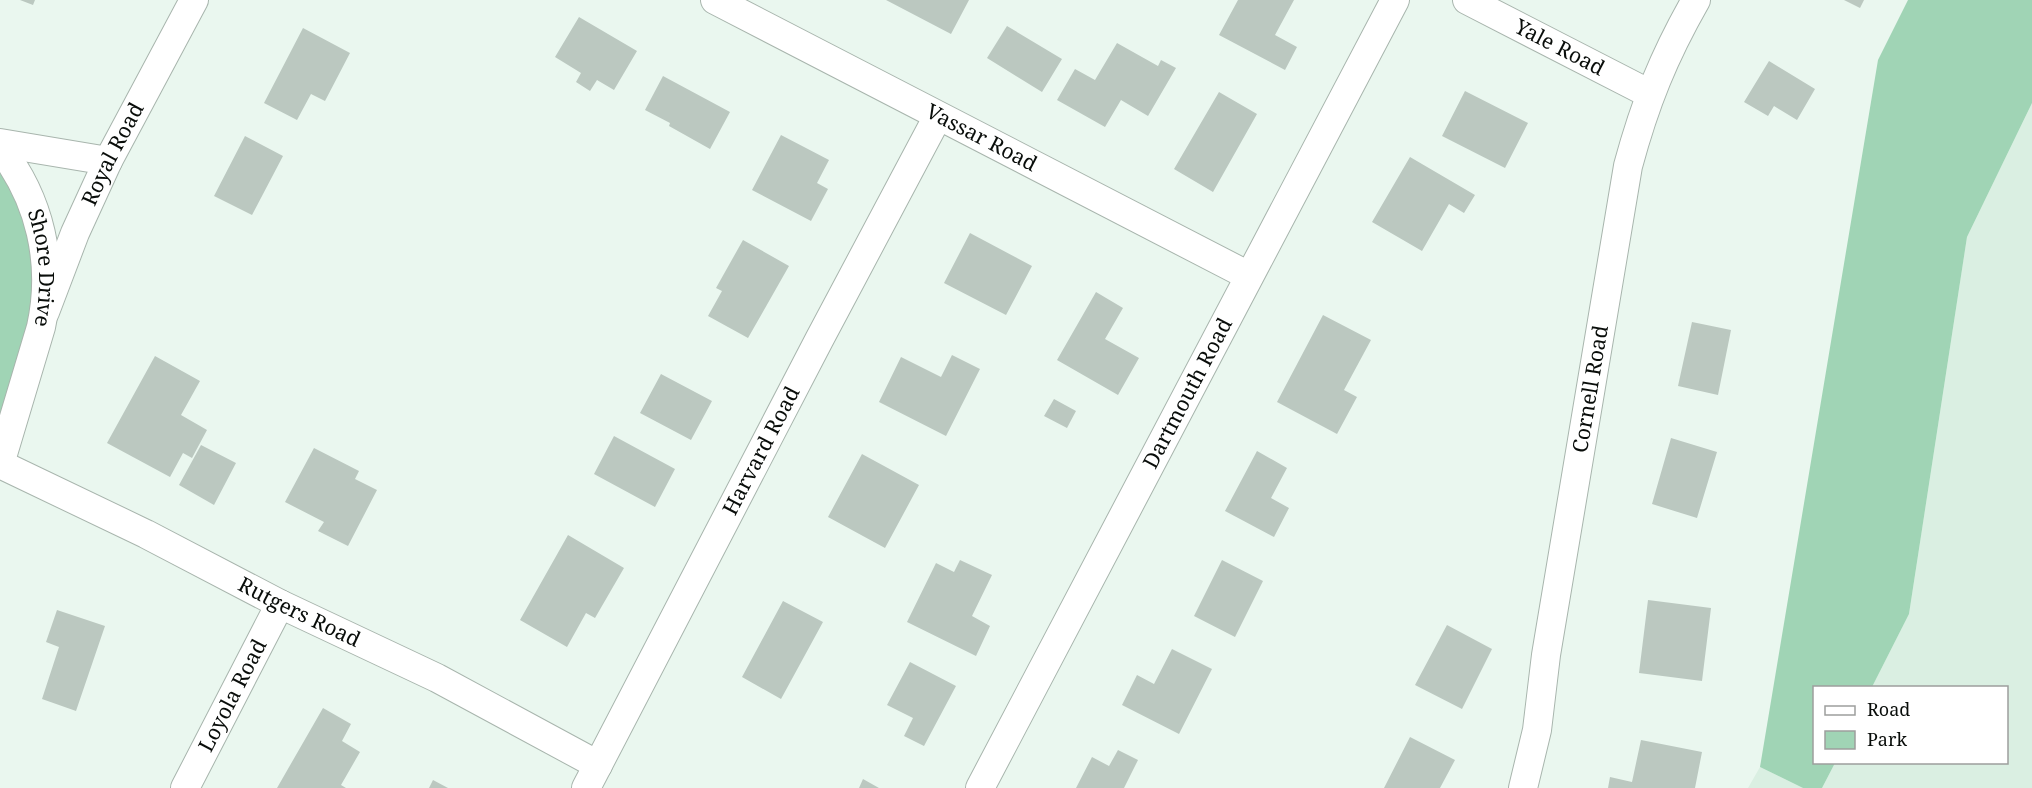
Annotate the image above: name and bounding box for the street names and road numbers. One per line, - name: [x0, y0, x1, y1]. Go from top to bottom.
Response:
- street label: Yale Road: [1509, 11, 1610, 81]
- street label: Royal Road: [75, 97, 150, 210]
- street label: Vassar Road: [922, 97, 1042, 177]
- street label: Shore Drive: [22, 205, 61, 329]
- street label: Dartmouth Road: [1136, 313, 1238, 473]
- street label: Cornell Road: [1565, 323, 1614, 455]
- street label: Harvard Road: [715, 381, 806, 520]
- street label: Rutgers Road: [234, 570, 365, 653]
- street label: Loyola Road: [191, 634, 273, 756]

